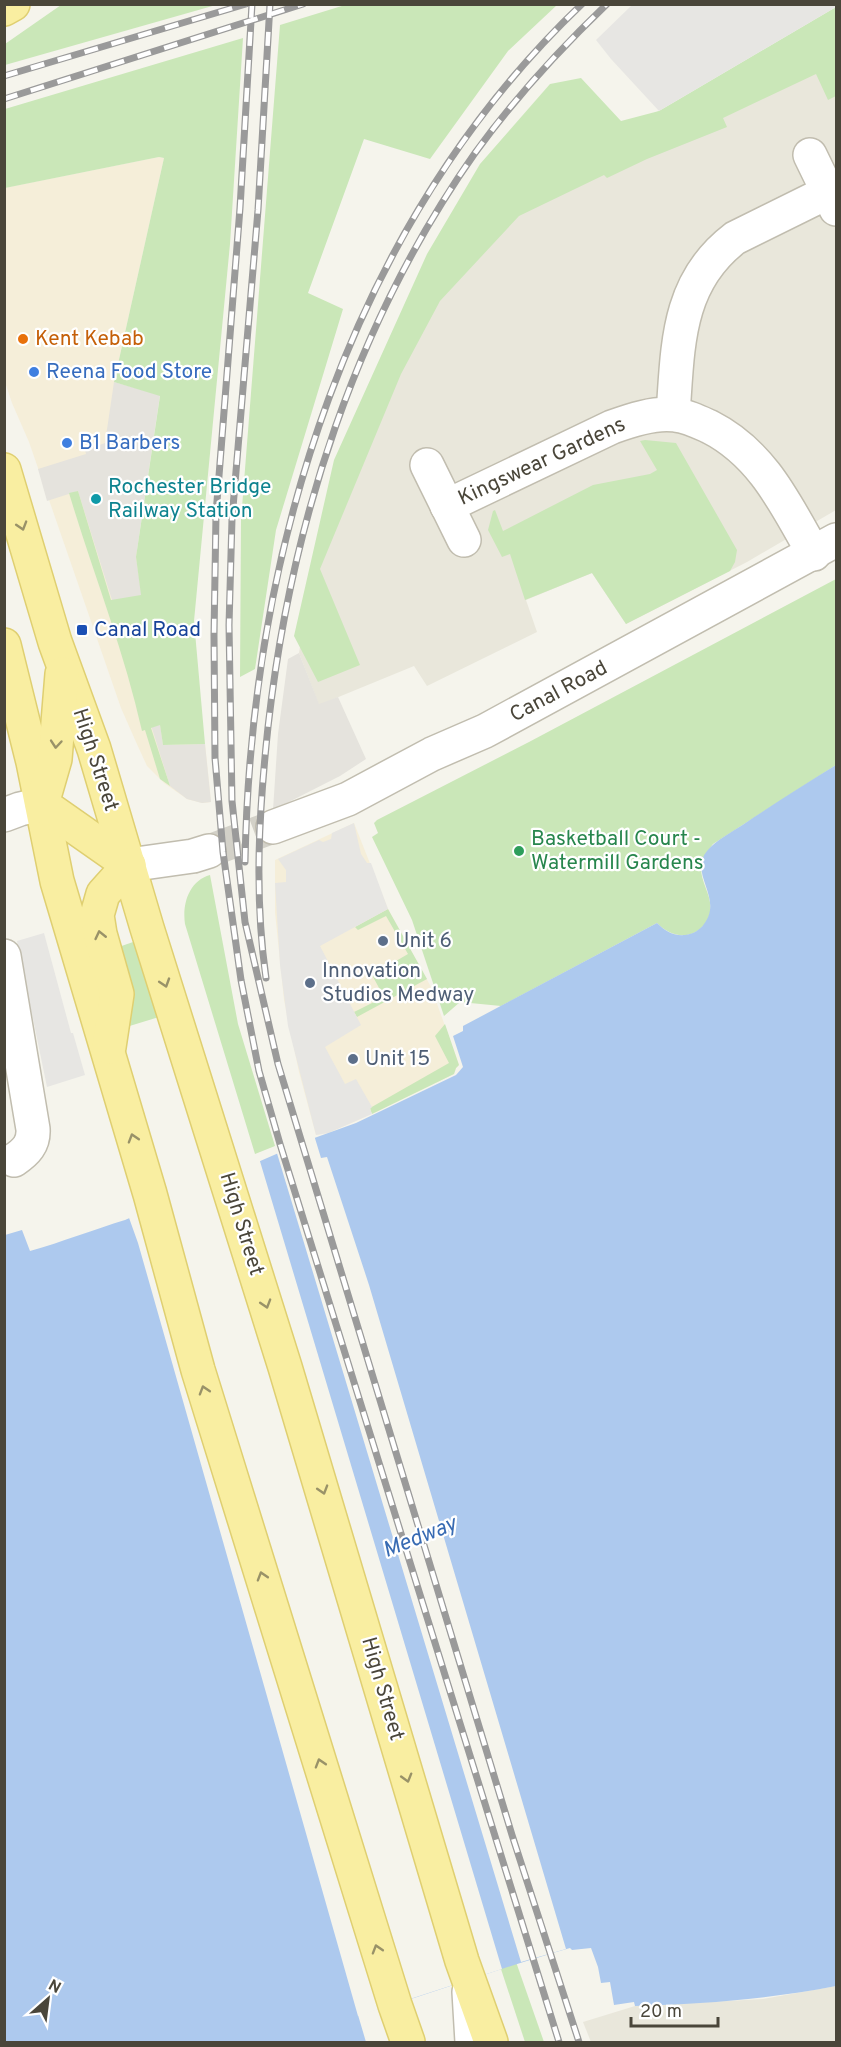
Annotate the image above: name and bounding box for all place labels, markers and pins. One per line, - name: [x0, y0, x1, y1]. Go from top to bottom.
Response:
- place label: Kent Kebab: [35, 326, 144, 353]
- marker: Kent Kebab: [16, 332, 30, 346]
- place label: Reena Food Store: [46, 359, 212, 386]
- marker: Reena Food Store: [27, 365, 41, 379]
- place label: B1 Barbers: [79, 430, 180, 457]
- marker: B1 Barbers: [60, 436, 74, 450]
- place label: Rochester Bridge Railway Station: [108, 474, 271, 525]
- marker: Rochester Bridge Railway Station: [89, 492, 103, 506]
- place label: Canal Road: [94, 617, 201, 644]
- marker: Canal Road: [75, 623, 89, 637]
- place label: Basketball Court - Watermill Gardens: [531, 826, 704, 877]
- marker: Basketball Court - Watermill Gardens: [512, 844, 526, 858]
- place label: Unit 6: [395, 928, 452, 955]
- marker: Unit 6: [376, 934, 390, 948]
- place label: Innovation Studios Medway: [322, 958, 474, 1009]
- marker: Innovation Studios Medway: [303, 976, 317, 990]
- place label: Unit 15: [365, 1046, 430, 1073]
- marker: Unit 15: [346, 1052, 360, 1066]

